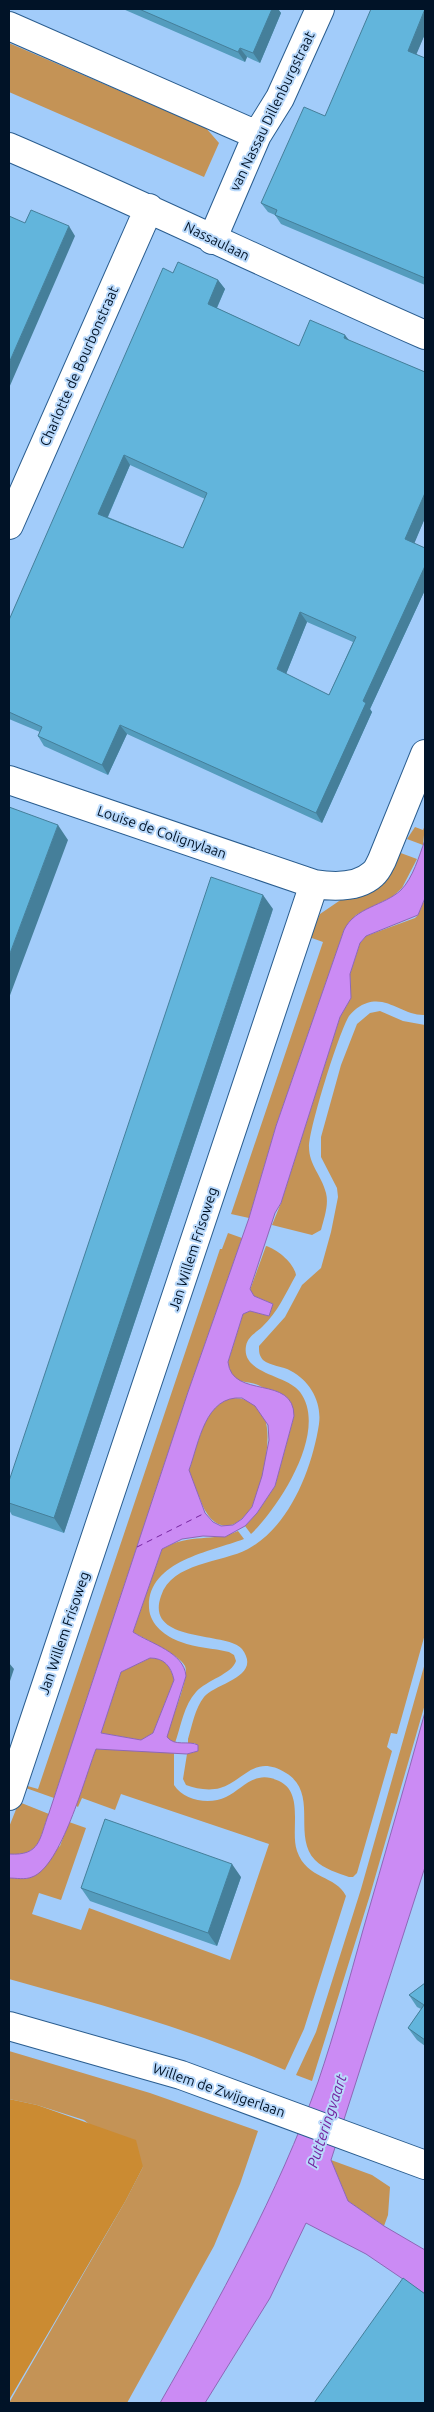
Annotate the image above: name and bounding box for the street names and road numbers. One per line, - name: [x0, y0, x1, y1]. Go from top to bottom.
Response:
- street label: van Nassau Dillenburgstraat: [226, 28, 318, 193]
- street label: Nassaulaan: [182, 218, 252, 264]
- street label: Charlotte de Bourbonstraat: [36, 283, 122, 449]
- street label: Louise de Colignylaan: [95, 802, 229, 862]
- street label: Jan Willem Frisoweg: [165, 1185, 221, 1313]
- street label: Jan Willem Frisoweg: [35, 1569, 93, 1697]
- street label: Willem de Zwijgerlaan: [151, 2060, 287, 2120]

